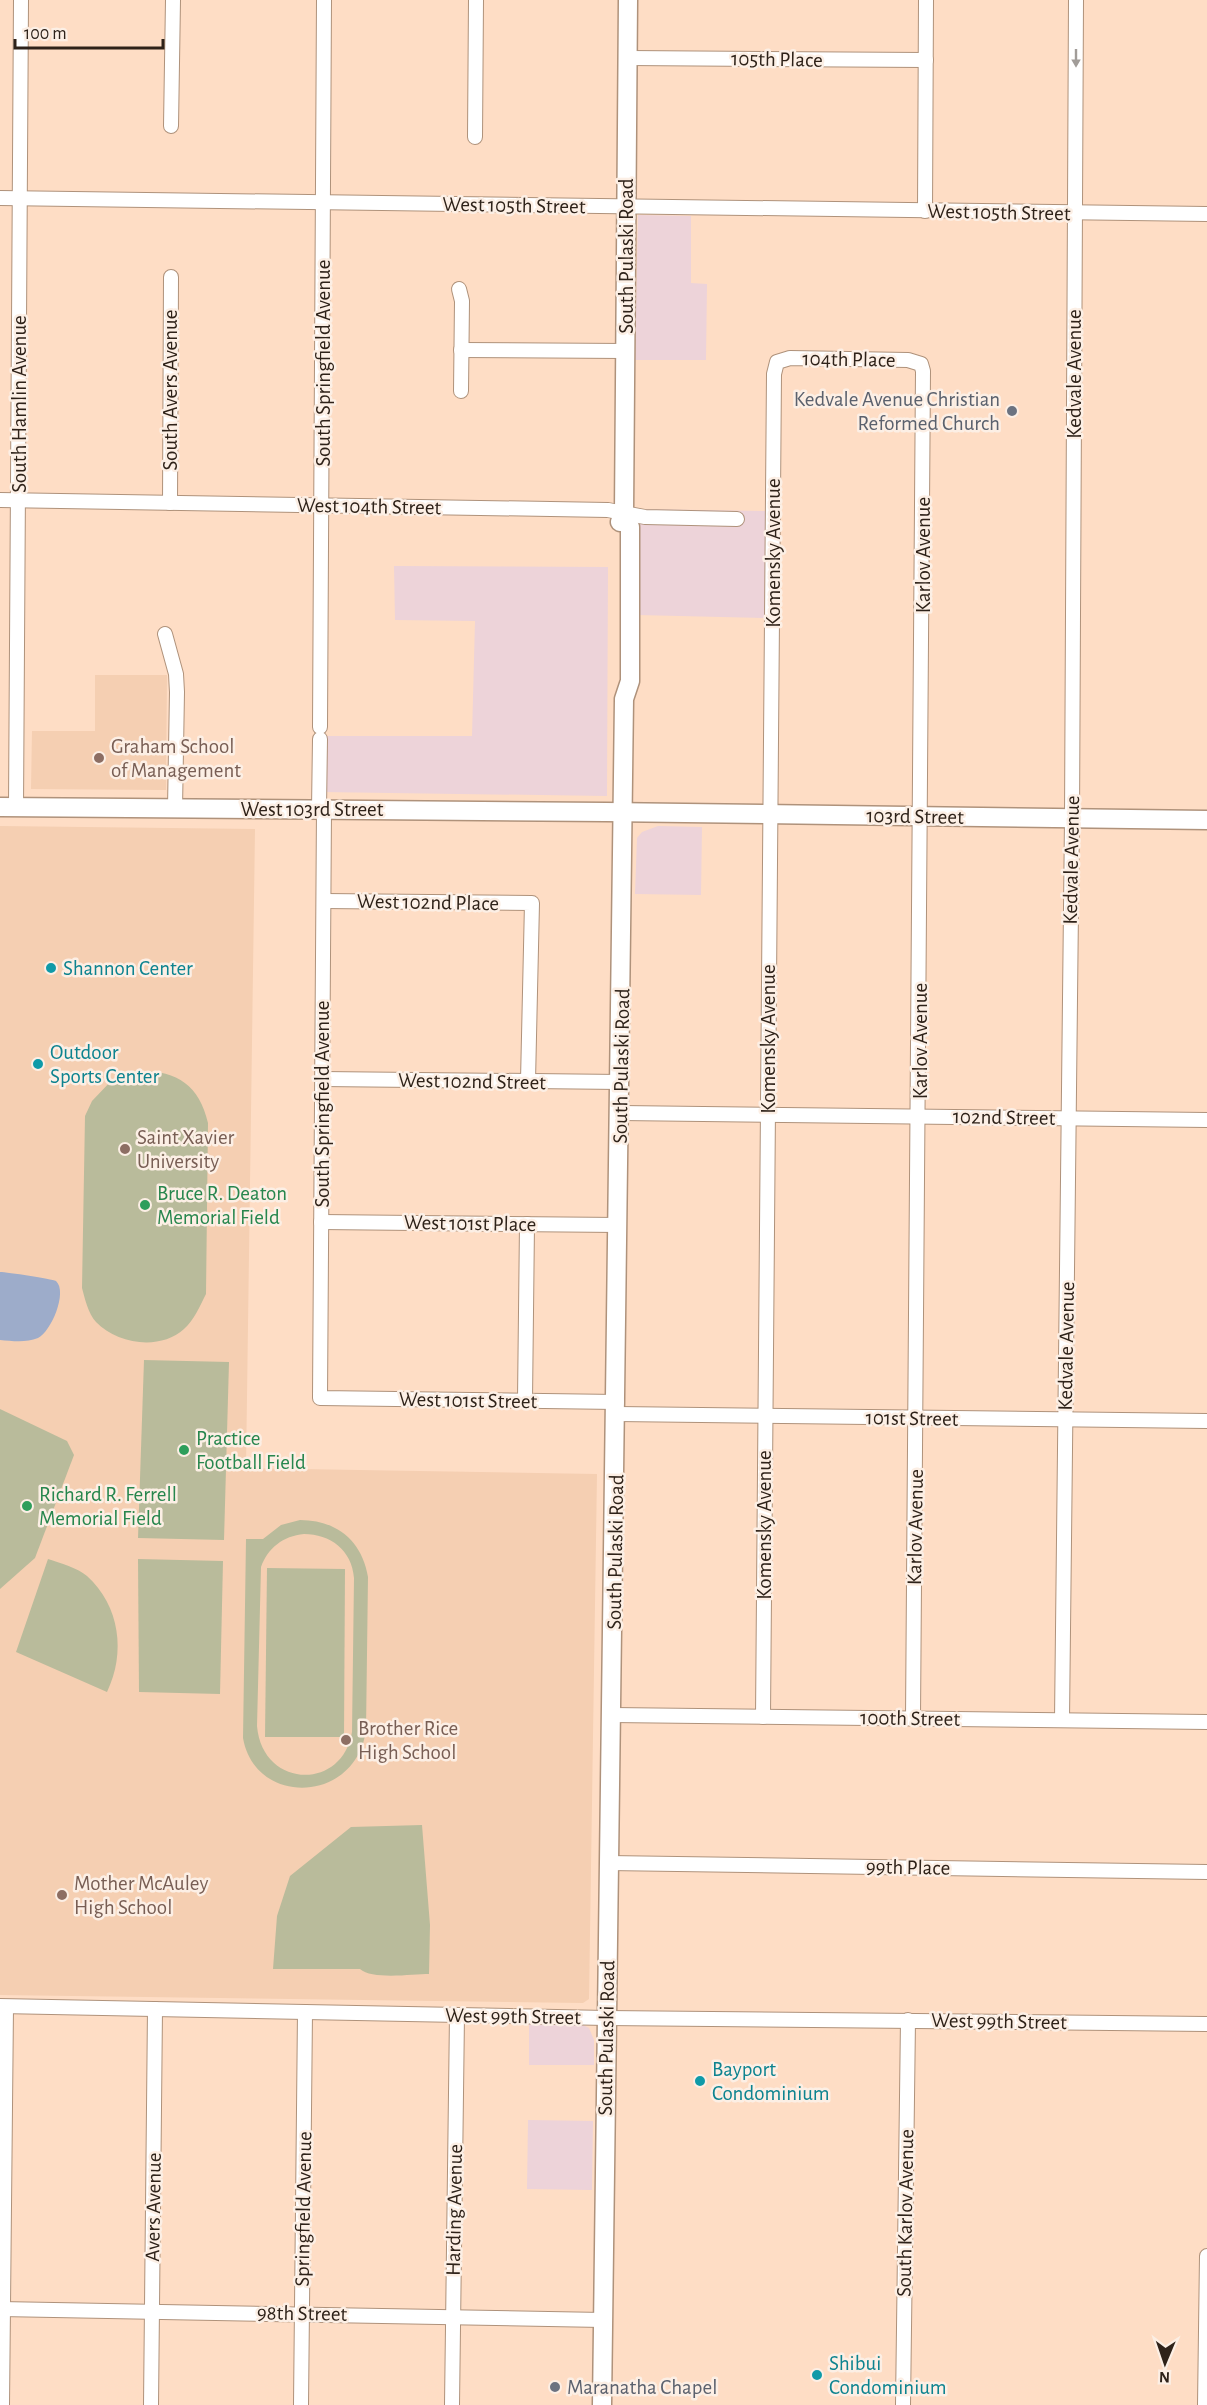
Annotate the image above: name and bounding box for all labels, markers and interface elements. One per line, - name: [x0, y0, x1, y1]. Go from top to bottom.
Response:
- scale bar: [15, 12, 164, 50]
- text: 100 m: [24, 25, 67, 43]
- street label: 105th Place: [731, 48, 823, 71]
- one-way arrow: [1071, 49, 1081, 68]
- street label: South Pulaski Road: [616, 178, 637, 334]
- street label: West 105th Street: [442, 194, 586, 217]
- street label: West 105th Street: [927, 201, 1071, 224]
- street label: South Springfield Avenue: [313, 260, 334, 466]
- street label: Kedvale Avenue: [1064, 309, 1085, 439]
- street label: South Avers Avenue: [160, 310, 181, 470]
- street label: South Hamlin Avenue: [9, 315, 30, 493]
- street label: 104th Place: [802, 348, 896, 371]
- place label: Kedvale Avenue Christian Reformed Church: [794, 389, 1000, 434]
- marker: Kedvale Avenue Christian Reformed Church: [1005, 404, 1019, 418]
- street label: Komensky Avenue: [763, 478, 784, 628]
- street label: West 104th Street: [297, 495, 442, 518]
- street label: Karlov Avenue: [913, 497, 934, 613]
- place label: Graham School of Management: [111, 736, 241, 781]
- marker: Graham School of Management: [92, 751, 106, 765]
- street label: Kedvale Avenue: [1060, 795, 1083, 925]
- street label: West 103rd Street: [241, 799, 384, 820]
- street label: 103rd Street: [866, 805, 964, 828]
- street label: West 102nd Place: [357, 891, 499, 914]
- place label: Shannon Center: [63, 958, 193, 979]
- marker: Shannon Center: [44, 961, 58, 975]
- street label: Komensky Avenue: [758, 964, 779, 1114]
- street label: Karlov Avenue: [910, 983, 931, 1099]
- street label: South Pulaski Road: [610, 988, 633, 1144]
- street label: South Springfield Avenue: [312, 1001, 333, 1207]
- place label: Outdoor Sports Center: [50, 1042, 160, 1087]
- marker: Outdoor Sports Center: [31, 1057, 45, 1071]
- street label: West 102nd Street: [398, 1070, 546, 1093]
- street label: 102nd Street: [953, 1106, 1056, 1129]
- place label: Saint Xavier University: [137, 1127, 235, 1172]
- marker: Saint Xavier University: [118, 1142, 132, 1156]
- place label: Bruce R. Deaton Memorial Field: [157, 1183, 287, 1228]
- marker: Bruce R. Deaton Memorial Field: [138, 1198, 152, 1212]
- street label: West 101st Place: [404, 1212, 536, 1235]
- street label: Kedvale Avenue: [1055, 1281, 1078, 1411]
- street label: West 101st Street: [399, 1389, 538, 1412]
- street label: 101st Street: [865, 1407, 959, 1430]
- place label: Practice Football Field: [196, 1428, 306, 1473]
- marker: Practice Football Field: [177, 1443, 191, 1457]
- street label: Komensky Avenue: [754, 1450, 775, 1600]
- street label: Karlov Avenue: [904, 1469, 927, 1585]
- street label: South Pulaski Road: [604, 1474, 627, 1630]
- place label: Richard R. Ferrell Memorial Field: [39, 1484, 177, 1529]
- marker: Richard R. Ferrell Memorial Field: [20, 1499, 34, 1513]
- street label: 100th Street: [860, 1707, 960, 1730]
- place label: Brother Rice High School: [358, 1718, 458, 1763]
- marker: Brother Rice High School: [339, 1733, 353, 1747]
- street label: 99th Place: [866, 1856, 950, 1879]
- place label: Mother McAuley High School: [74, 1873, 209, 1918]
- marker: Mother McAuley High School: [55, 1888, 69, 1902]
- street label: South Pulaski Road: [595, 1960, 618, 2116]
- street label: West 99th Street: [445, 2005, 581, 2028]
- street label: West 99th Street: [931, 2010, 1067, 2033]
- place label: Bayport Condominium: [712, 2059, 830, 2104]
- marker: Bayport Condominium: [693, 2074, 707, 2088]
- street label: South Karlov Avenue: [894, 2129, 917, 2297]
- street label: Springfield Avenue: [292, 2131, 315, 2287]
- street label: Harding Avenue: [443, 2144, 466, 2276]
- street label: Avers Avenue: [142, 2152, 165, 2262]
- street label: 98th Street: [257, 2302, 348, 2325]
- north arrow: [1135, 2333, 1195, 2393]
- place label: Shibui Condominium: [829, 2353, 947, 2398]
- marker: Shibui Condominium: [810, 2368, 824, 2382]
- text: N: [1159, 2369, 1170, 2385]
- place label: Maranatha Chapel: [567, 2377, 717, 2398]
- marker: Maranatha Chapel: [548, 2380, 562, 2394]

